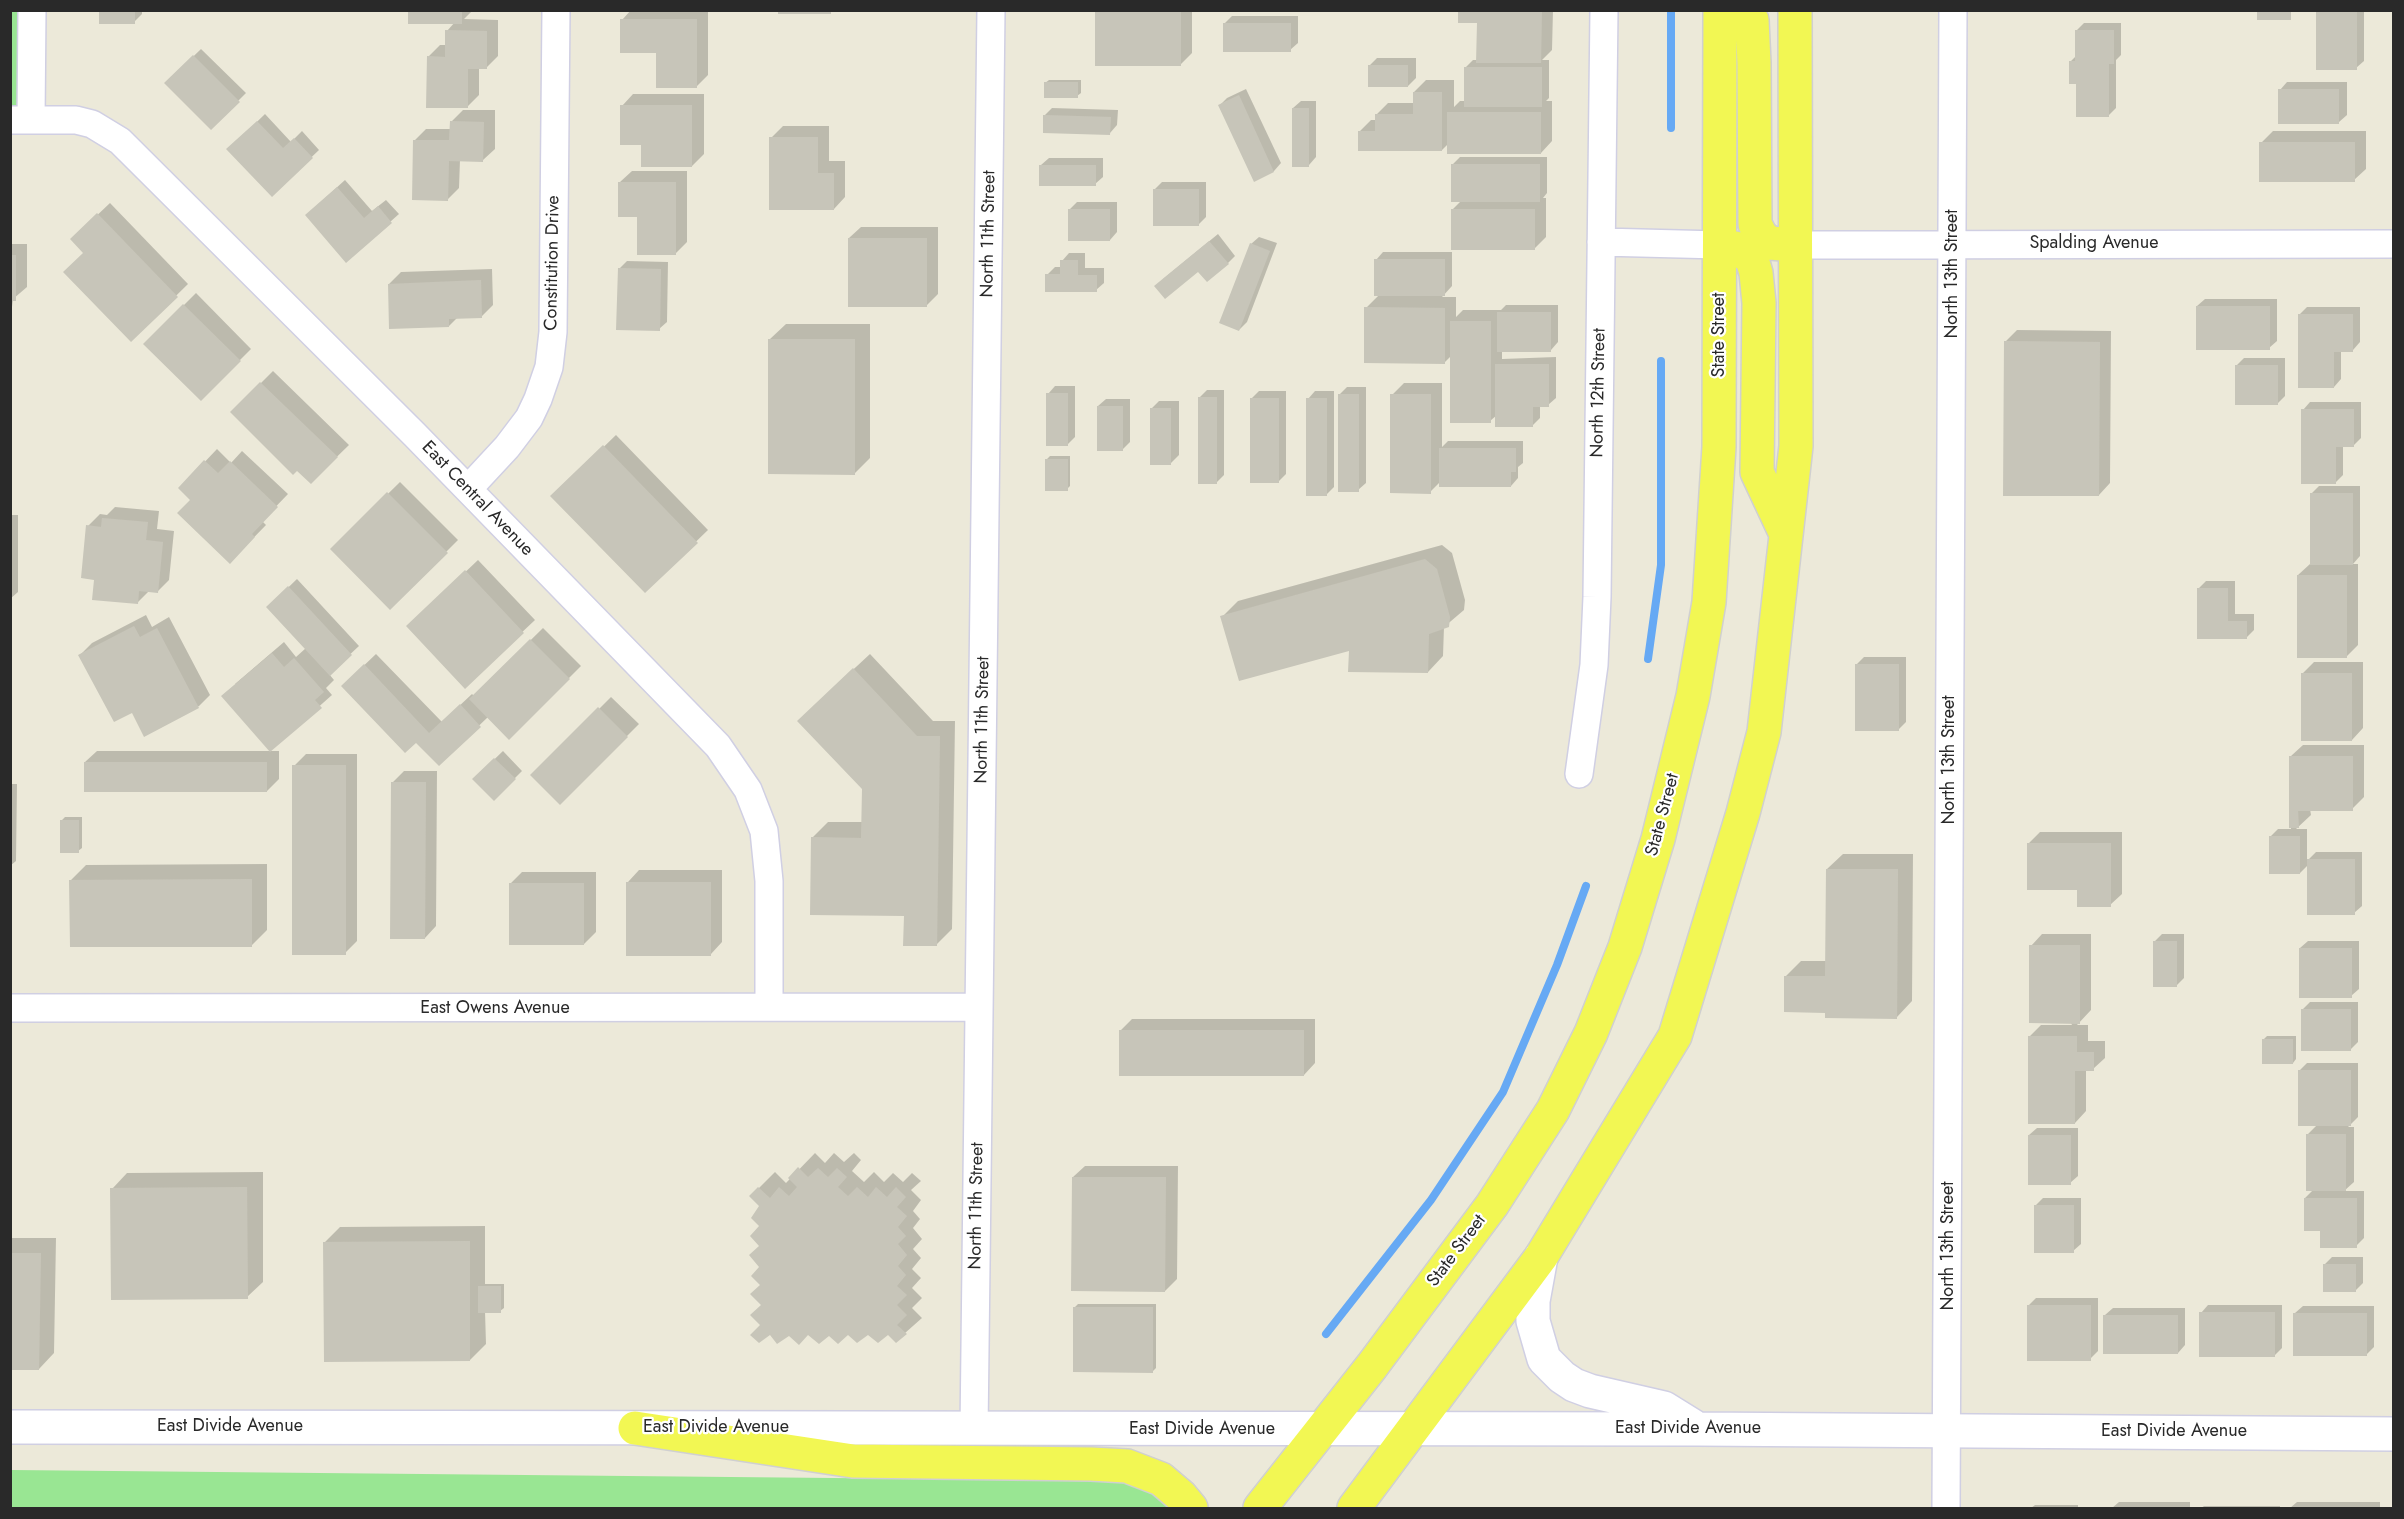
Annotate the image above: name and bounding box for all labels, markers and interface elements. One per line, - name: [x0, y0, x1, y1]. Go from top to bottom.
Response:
- street label: North 11th Street: [977, 170, 1001, 298]
- street label: Constitution Drive: [541, 195, 565, 331]
- street label: North 13th Street: [1942, 209, 1964, 339]
- street label: Spalding Avenue: [2029, 233, 2159, 255]
- street label: State Street: [1709, 293, 1731, 377]
- street label: North 12th Street: [1587, 328, 1611, 458]
- street label: East Central Avenue: [417, 437, 537, 561]
- street label: North 11th Street: [971, 656, 995, 784]
- street label: North 13th Street: [1939, 695, 1961, 825]
- street label: State Street: [1642, 771, 1684, 859]
- street label: East Owens Avenue: [420, 998, 570, 1020]
- street label: North 11th Street: [965, 1142, 989, 1270]
- street label: North 13th Street: [1938, 1181, 1960, 1311]
- street label: State Street: [1423, 1211, 1491, 1291]
- street label: East Divide Avenue: [157, 1416, 303, 1438]
- street label: East Divide Avenue: [643, 1417, 789, 1439]
- street label: East Divide Avenue: [1615, 1418, 1761, 1440]
- street label: East Divide Avenue: [1129, 1419, 1275, 1441]
- street label: East Divide Avenue: [2101, 1421, 2247, 1443]

